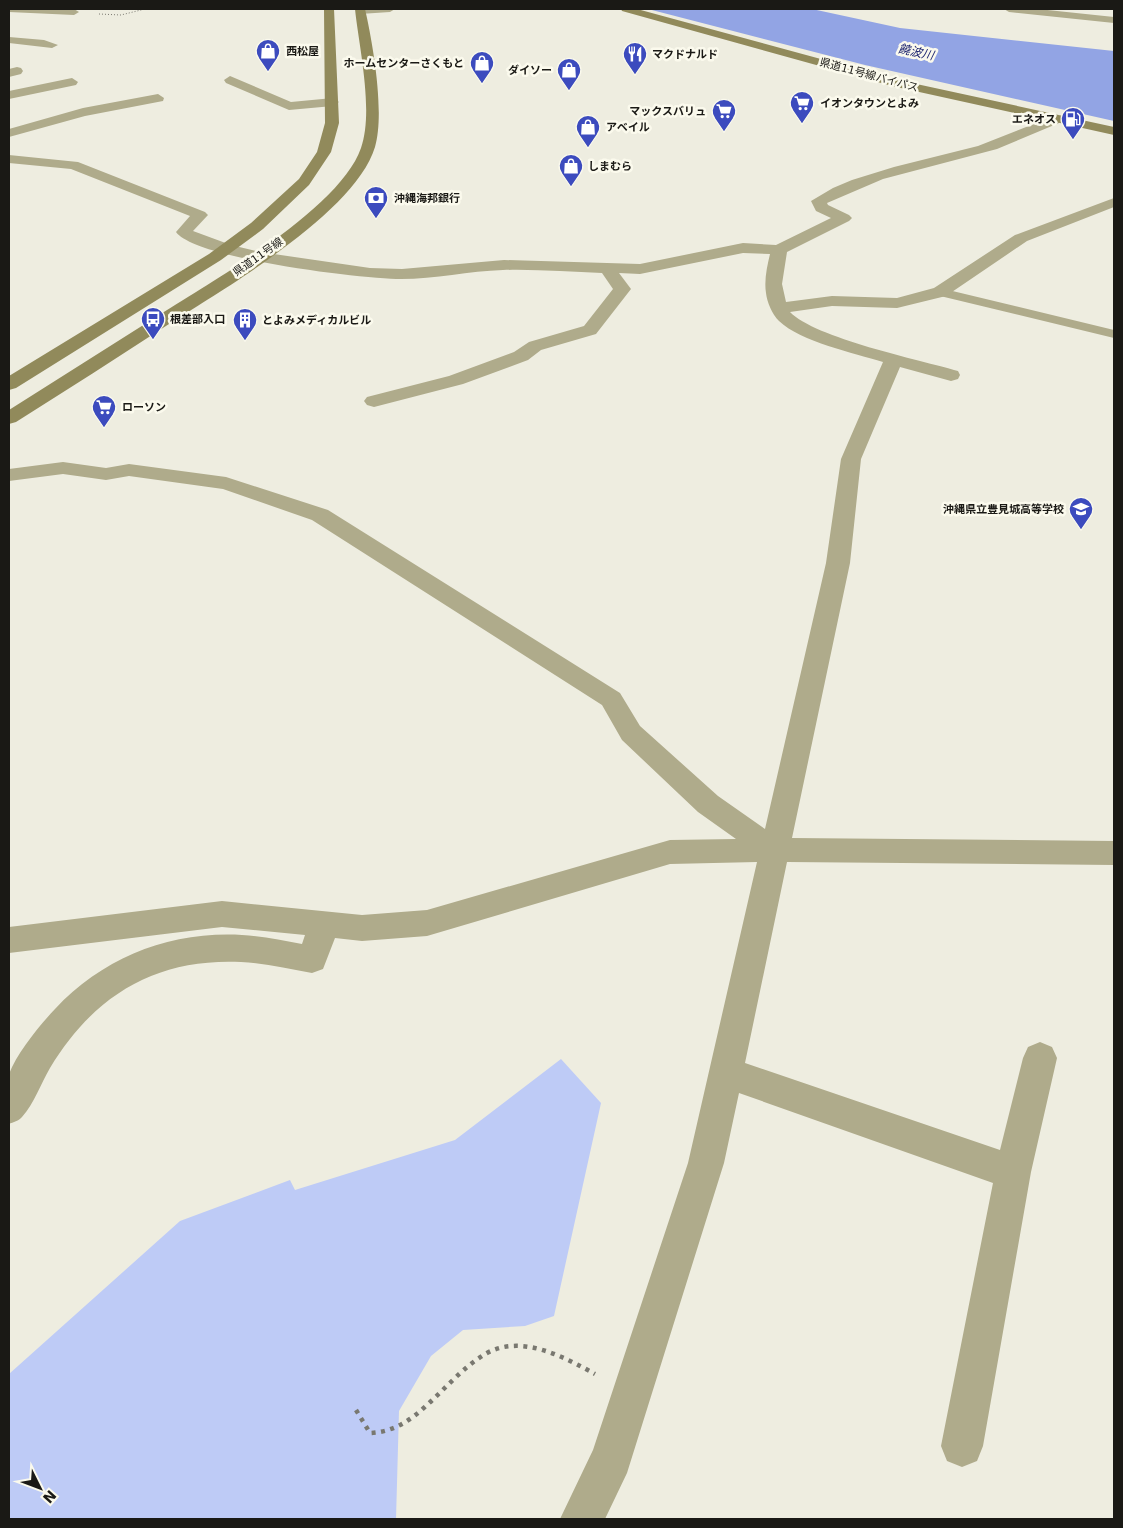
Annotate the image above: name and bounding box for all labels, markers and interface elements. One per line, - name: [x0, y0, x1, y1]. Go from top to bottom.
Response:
- shop icon: 西松屋: [255, 38, 281, 72]
- restaurant icon: マクドナルド: [622, 41, 648, 75]
- water label: 饒波川: [897, 41, 937, 63]
- place label: 西松屋: [286, 45, 319, 58]
- place label: マクドナルド: [652, 48, 718, 61]
- shop icon: ホームセンターさくもと: [469, 50, 495, 84]
- street label: 県道11号線バイパス: [818, 56, 920, 94]
- place label: ホームセンターさくもと: [344, 57, 464, 70]
- shop icon: ダイソー: [556, 57, 582, 91]
- place label: ダイソー: [508, 64, 552, 77]
- supermarket icon: イオンタウンとよみ: [789, 90, 815, 124]
- place label: イオンタウンとよみ: [820, 97, 919, 110]
- supermarket icon: マックスバリュ: [711, 98, 737, 132]
- place label: マックスバリュ: [629, 105, 706, 118]
- fuel station icon: エネオス: [1060, 106, 1086, 140]
- place label: エネオス: [1012, 113, 1056, 126]
- shop icon: アベイル: [575, 114, 601, 148]
- place label: アベイル: [606, 121, 650, 134]
- shop icon: しまむら: [558, 153, 584, 187]
- place label: しまむら: [588, 160, 632, 173]
- bank icon: 沖縄海邦銀行: [363, 185, 389, 219]
- place label: 沖縄海邦銀行: [394, 192, 460, 205]
- street label: 県道11号線: [231, 235, 285, 279]
- bus stop icon: 根差部入口: [140, 306, 166, 340]
- building icon: とよみメディカルビル: [232, 307, 258, 341]
- place label: 根差部入口: [170, 313, 225, 326]
- place label: とよみメディカルビル: [262, 314, 371, 327]
- supermarket icon: ローソン: [91, 394, 117, 428]
- place label: ローソン: [122, 401, 166, 414]
- school or university icon: 沖縄県立豊見城高等学校: [1068, 496, 1094, 530]
- place label: 沖縄県立豊見城高等学校: [943, 503, 1064, 516]
- north arrow: [15, 1463, 65, 1513]
- text: N: [40, 1487, 60, 1506]

